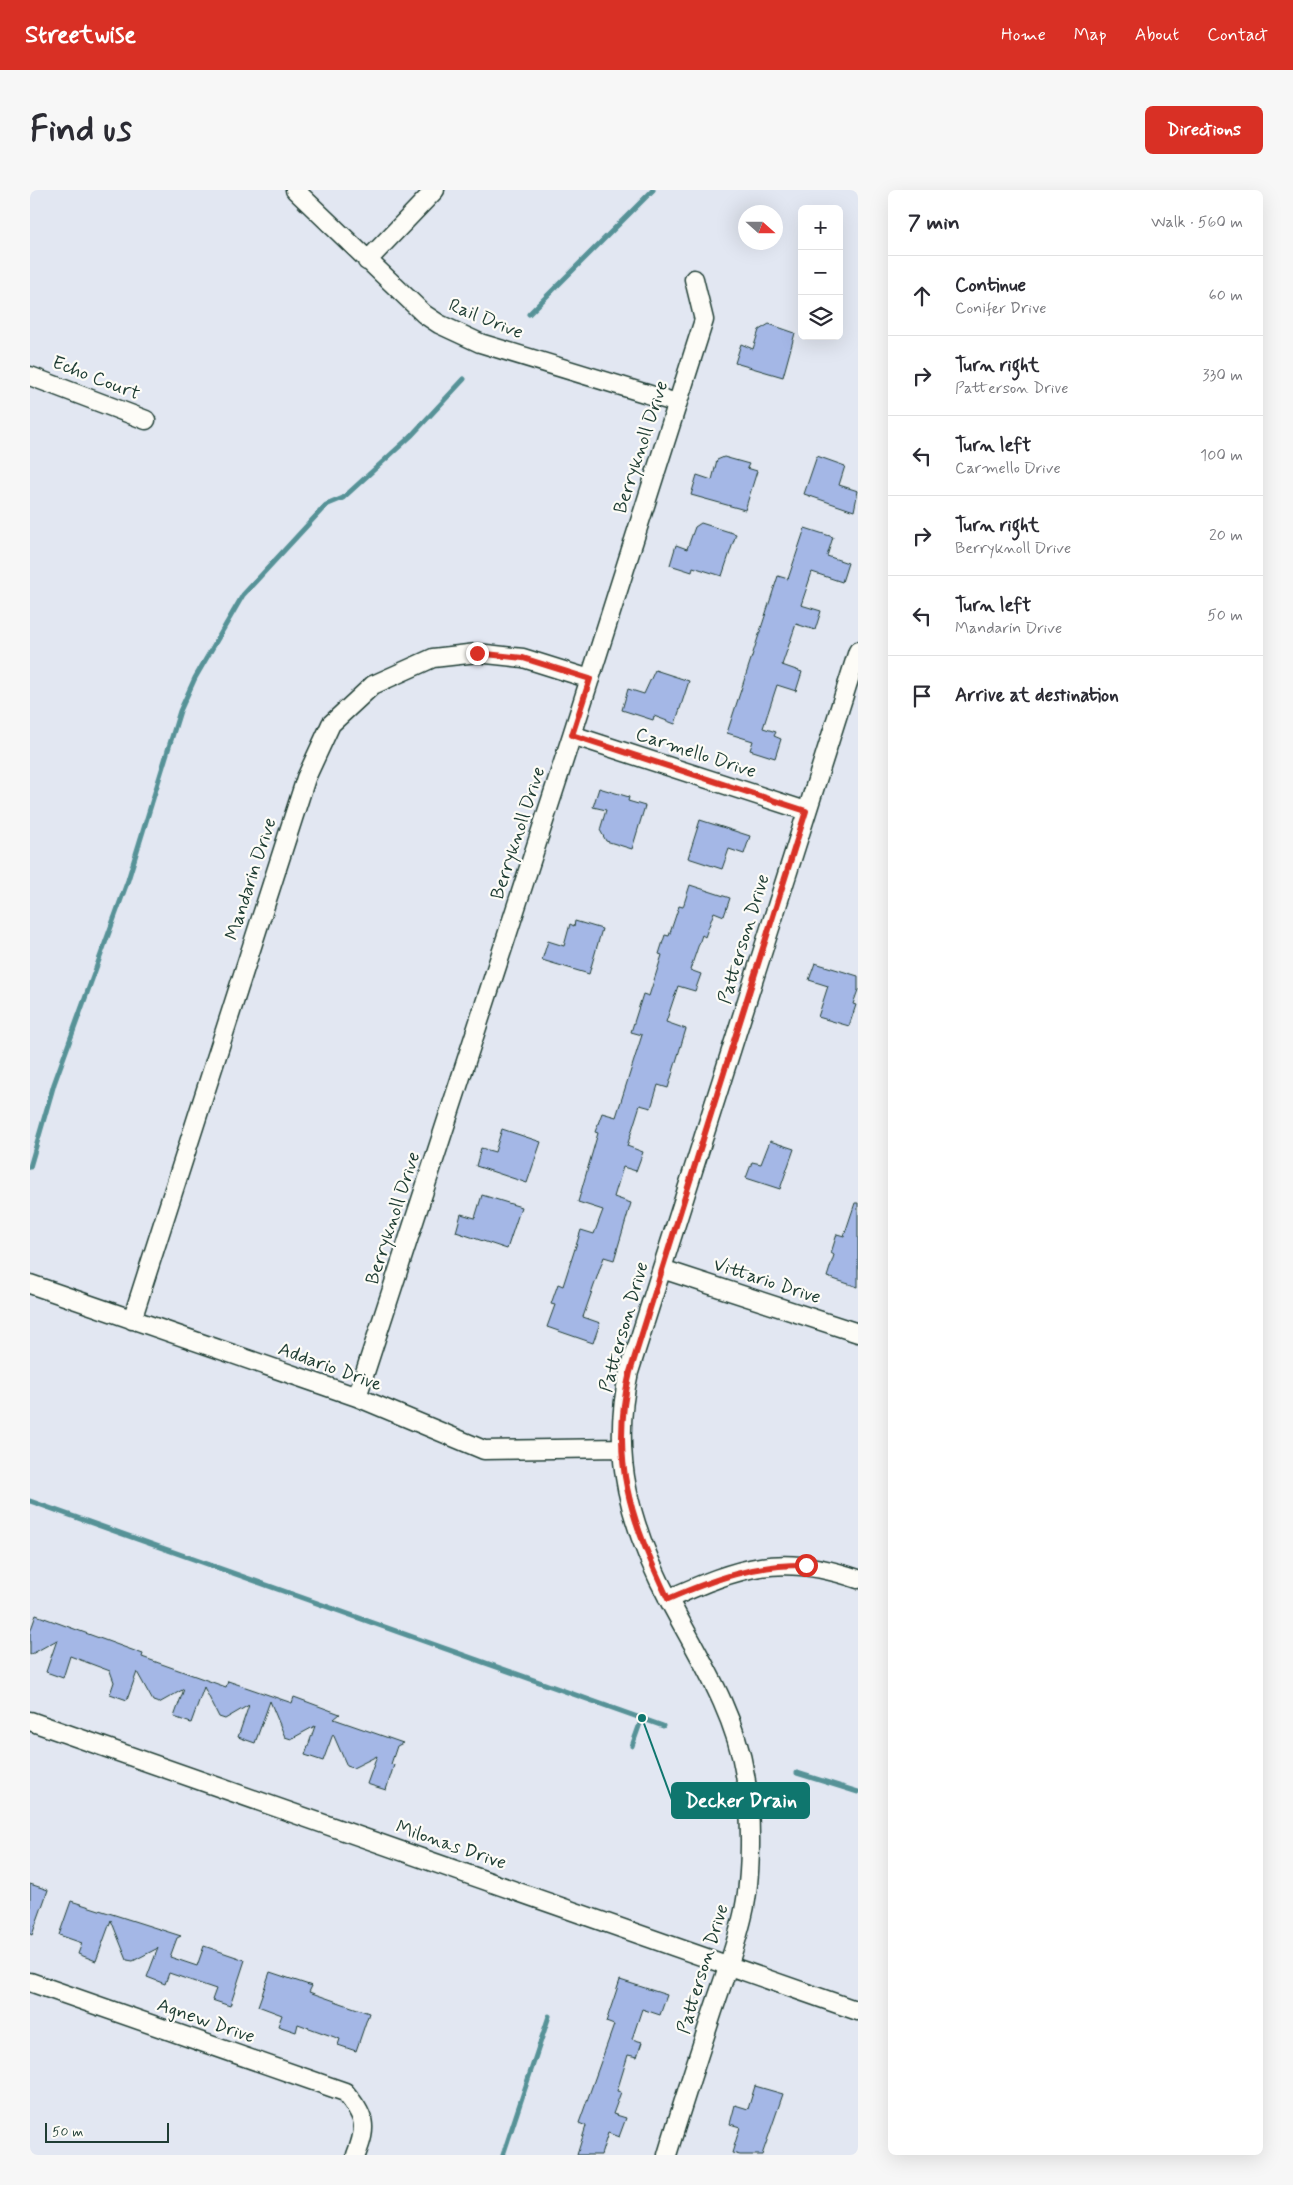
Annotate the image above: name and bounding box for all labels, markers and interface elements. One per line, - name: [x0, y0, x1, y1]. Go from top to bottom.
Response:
- text: Streetwise: [25, 20, 136, 51]
- text: Home: [1001, 23, 1046, 47]
- text: Map: [1074, 23, 1107, 47]
- text: About: [1135, 23, 1179, 47]
- text: Contact: [1207, 23, 1268, 47]
- button: Directions: [1145, 106, 1263, 154]
- text: Find us: [30, 107, 132, 153]
- north arrow: [738, 205, 783, 250]
- map controls: [798, 205, 843, 340]
- button: +: [798, 205, 843, 250]
- text: 7 min: [908, 209, 960, 237]
- text: Walk · 560 m: [1151, 212, 1243, 233]
- button: −: [798, 250, 843, 295]
- text: Continue: [955, 273, 1026, 298]
- icon: ahead: [908, 282, 936, 310]
- text: 60 m: [1209, 285, 1243, 306]
- street label: Rail Drive: [445, 293, 527, 345]
- button: layers: [798, 295, 843, 340]
- text: Conifer Drive: [955, 298, 1047, 319]
- street label: Echo Court: [49, 350, 143, 406]
- text: Turn right: [955, 353, 1039, 378]
- icon: right: [908, 362, 936, 390]
- text: 330 m: [1202, 365, 1243, 386]
- street label: Berryknoll Drive: [608, 377, 675, 517]
- text: Patterson Drive: [955, 378, 1068, 399]
- text: Turn left: [955, 433, 1031, 458]
- icon: left: [908, 442, 936, 470]
- text: 100 m: [1200, 445, 1243, 466]
- text: Carmello Drive: [955, 458, 1061, 479]
- text: Turn right: [955, 513, 1039, 538]
- icon: right: [908, 522, 936, 550]
- text: 20 m: [1209, 525, 1243, 546]
- text: Berryknoll Drive: [955, 538, 1071, 559]
- text: Turn left: [955, 593, 1031, 618]
- icon: left: [908, 602, 936, 630]
- text: 50 m: [1207, 605, 1243, 626]
- text: Mandarin Drive: [955, 618, 1062, 639]
- route end: [466, 642, 489, 665]
- icon: arrive: [908, 682, 936, 710]
- text: Arrive at destination: [955, 683, 1119, 708]
- street label: Carmello Drive: [632, 722, 760, 784]
- street label: Berryknoll Drive: [485, 763, 552, 903]
- street label: Mandarin Drive: [219, 815, 283, 943]
- street label: Patterson Drive: [712, 871, 776, 1007]
- street label: Berryknoll Drive: [360, 1148, 427, 1288]
- street label: Vittario Drive: [710, 1252, 824, 1310]
- street label: Patterson Drive: [593, 1259, 655, 1395]
- street label: Addario Drive: [275, 1337, 385, 1397]
- route start: [795, 1554, 818, 1577]
- callout: Decker Drain: [672, 1783, 809, 1818]
- text: Decker Drain: [685, 1788, 797, 1815]
- street label: Milonas Drive: [392, 1814, 510, 1876]
- street label: Patterson Drive: [671, 1901, 735, 2037]
- street label: Agnew Drive: [153, 1993, 258, 2050]
- scale bar: [45, 2120, 169, 2143]
- text: 50 m: [52, 2123, 83, 2141]

